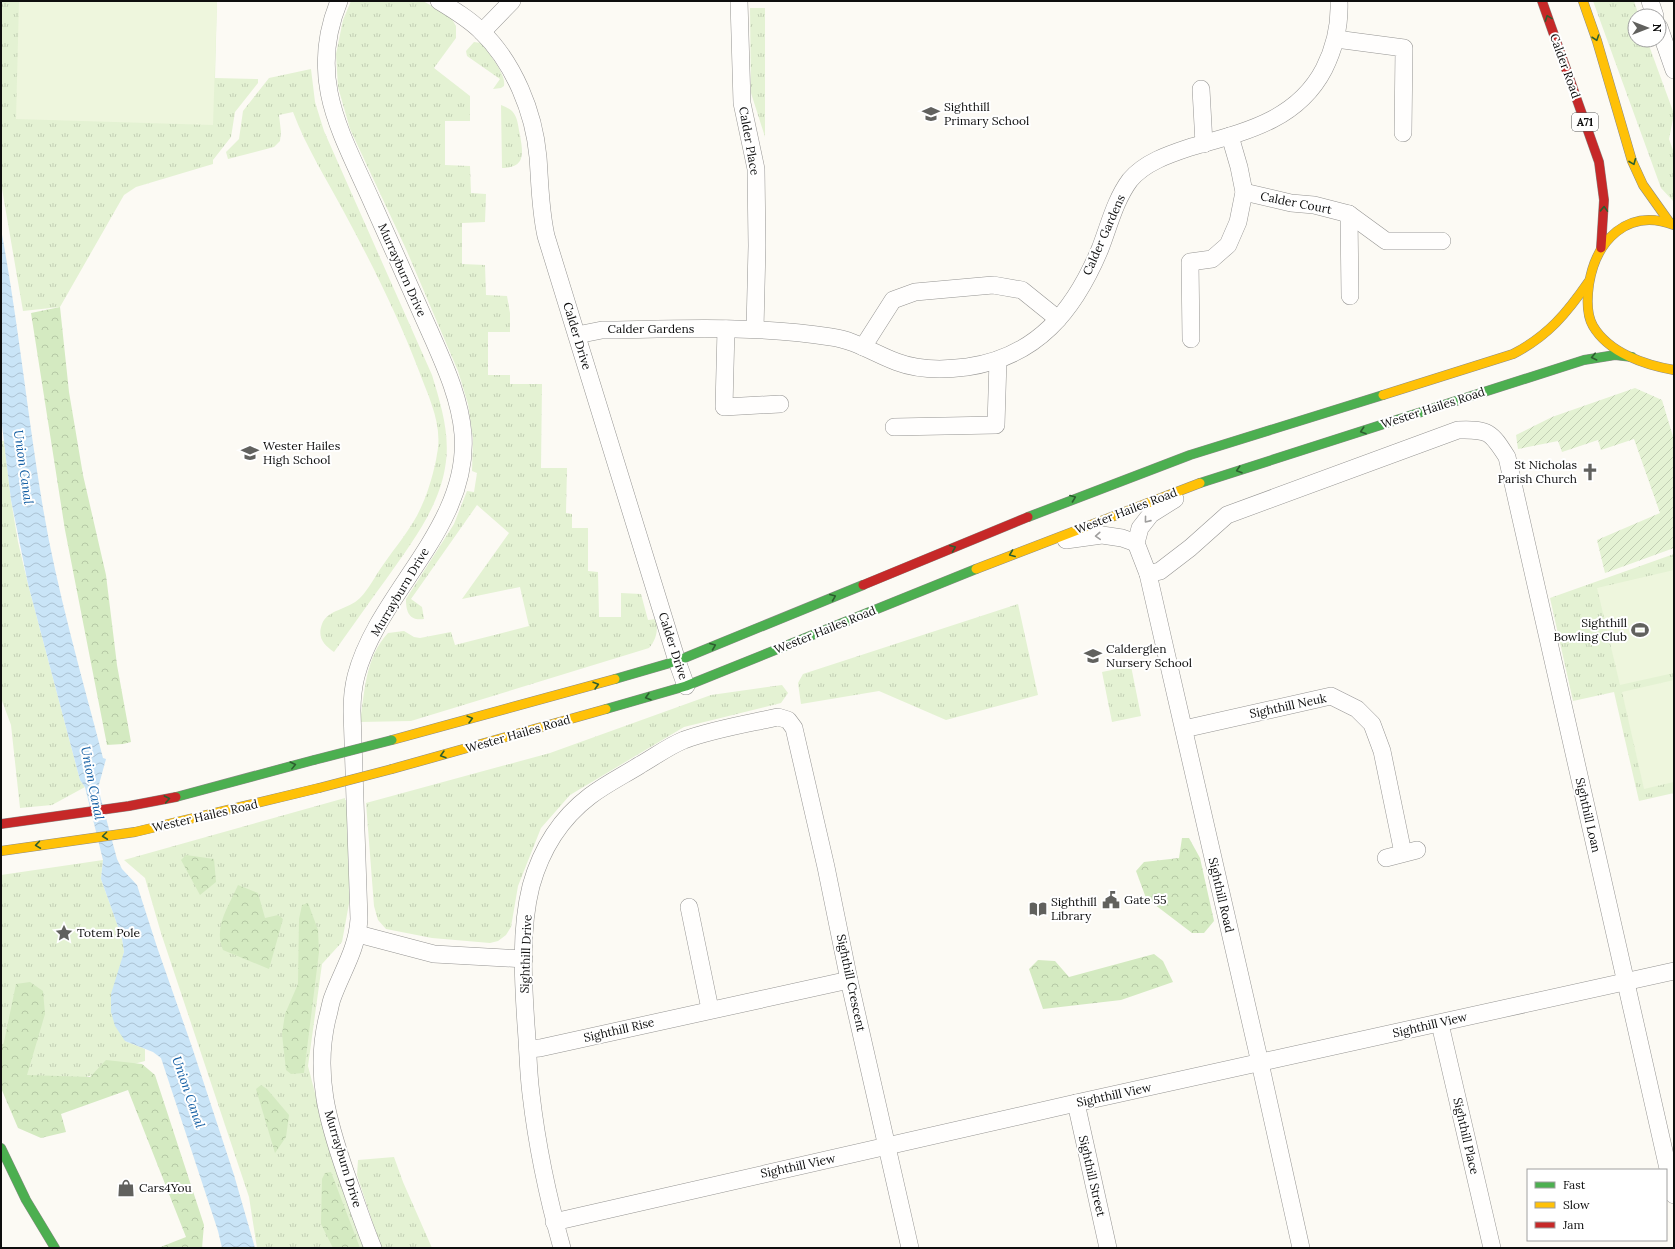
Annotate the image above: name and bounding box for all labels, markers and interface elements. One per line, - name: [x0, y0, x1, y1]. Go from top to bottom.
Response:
- north arrow: [1627, 8, 1667, 48]
- one-way arrow: [1545, 15, 1553, 22]
- text: N: [1650, 24, 1664, 33]
- street label: Calder Road: [1547, 31, 1584, 100]
- one-way arrow: [1591, 34, 1599, 41]
- place label: Sighthill Primary School: [944, 99, 1029, 128]
- school or university icon: Sighthill Primary School: [921, 104, 941, 124]
- street label: Calder Place: [736, 105, 763, 177]
- road number: A71: [1572, 113, 1598, 131]
- one-way arrow: [1628, 158, 1636, 166]
- street label: Calder Court: [1259, 188, 1333, 217]
- street label: Calder Gardens: [1079, 192, 1128, 278]
- one-way arrow: [1600, 206, 1608, 212]
- street label: Murrayburn Drive: [375, 221, 430, 319]
- street label: Calder Drive: [560, 300, 595, 372]
- street label: Calder Gardens: [608, 321, 695, 336]
- one-way arrow: [1590, 353, 1597, 361]
- street label: Wester Hailes Road: [1379, 384, 1487, 431]
- one-way arrow: [1360, 426, 1367, 434]
- water label: Union Canal: [10, 429, 37, 506]
- place label: Wester Hailes High School: [263, 438, 341, 467]
- school or university icon: Wester Hailes High School: [240, 443, 260, 463]
- place label: St Nicholas Parish Church: [1498, 457, 1577, 486]
- church icon: St Nicholas Parish Church: [1580, 462, 1600, 482]
- one-way arrow: [1236, 465, 1243, 474]
- street label: Wester Hailes Road: [1073, 484, 1179, 537]
- one-way arrow: [1070, 495, 1077, 503]
- one-way arrow: [1145, 515, 1152, 522]
- one-way arrow: [1095, 532, 1101, 540]
- street label: Murrayburn Drive: [367, 544, 432, 639]
- one-way arrow: [950, 544, 957, 552]
- one-way arrow: [1009, 550, 1016, 558]
- one-way arrow: [828, 594, 836, 602]
- street label: Wester Hailes Road: [772, 602, 878, 657]
- street label: Calder Drive: [656, 610, 692, 682]
- place label: Sighthill Bowling Club: [1554, 615, 1627, 644]
- sports icon: Sighthill Bowling Club: [1630, 620, 1650, 640]
- place label: Calderglen Nursery School: [1106, 641, 1192, 670]
- one-way arrow: [709, 643, 716, 651]
- school or university icon: Calderglen Nursery School: [1083, 646, 1103, 666]
- one-way arrow: [592, 681, 599, 690]
- street label: Sighthill Neuk: [1248, 690, 1328, 721]
- one-way arrow: [645, 692, 652, 701]
- street label: Wester Hailes Road: [464, 711, 572, 756]
- one-way arrow: [467, 715, 473, 723]
- water label: Union Canal: [77, 745, 108, 822]
- one-way arrow: [439, 750, 446, 759]
- one-way arrow: [290, 762, 296, 770]
- street label: Sighthill Loan: [1573, 776, 1604, 854]
- one-way arrow: [164, 795, 170, 803]
- street label: Wester Hailes Road: [150, 796, 259, 835]
- one-way arrow: [102, 831, 108, 840]
- one-way arrow: [35, 840, 41, 849]
- street label: Sighthill Road: [1206, 856, 1237, 934]
- public building icon: Gate 55: [1101, 890, 1121, 910]
- place label: Gate 55: [1124, 892, 1167, 907]
- place label: Sighthill Library: [1051, 894, 1097, 923]
- library icon: Sighthill Library: [1028, 899, 1048, 919]
- street label: Sighthill Drive: [517, 914, 534, 994]
- place icon: Totem Pole: [54, 923, 74, 943]
- place label: Totem Pole: [77, 925, 141, 940]
- street label: Sighthill Crescent: [834, 933, 869, 1033]
- street label: Sighthill View: [1391, 1009, 1469, 1040]
- street label: Sighthill Rise: [582, 1014, 656, 1045]
- water label: Union Canal: [168, 1054, 209, 1131]
- street label: Sighthill View: [1075, 1079, 1153, 1110]
- street label: Sighthill Place: [1450, 1096, 1483, 1176]
- street label: Murrayburn Drive: [322, 1109, 366, 1210]
- street label: Sighthill Street: [1076, 1134, 1109, 1218]
- street label: Sighthill View: [759, 1150, 837, 1181]
- legend: [1527, 1169, 1667, 1241]
- text: Fast: [1563, 1177, 1586, 1192]
- shop icon: Cars4You: [116, 1178, 136, 1198]
- place label: Cars4You: [139, 1180, 192, 1195]
- text: Slow: [1563, 1197, 1590, 1212]
- text: Jam: [1562, 1217, 1584, 1232]

